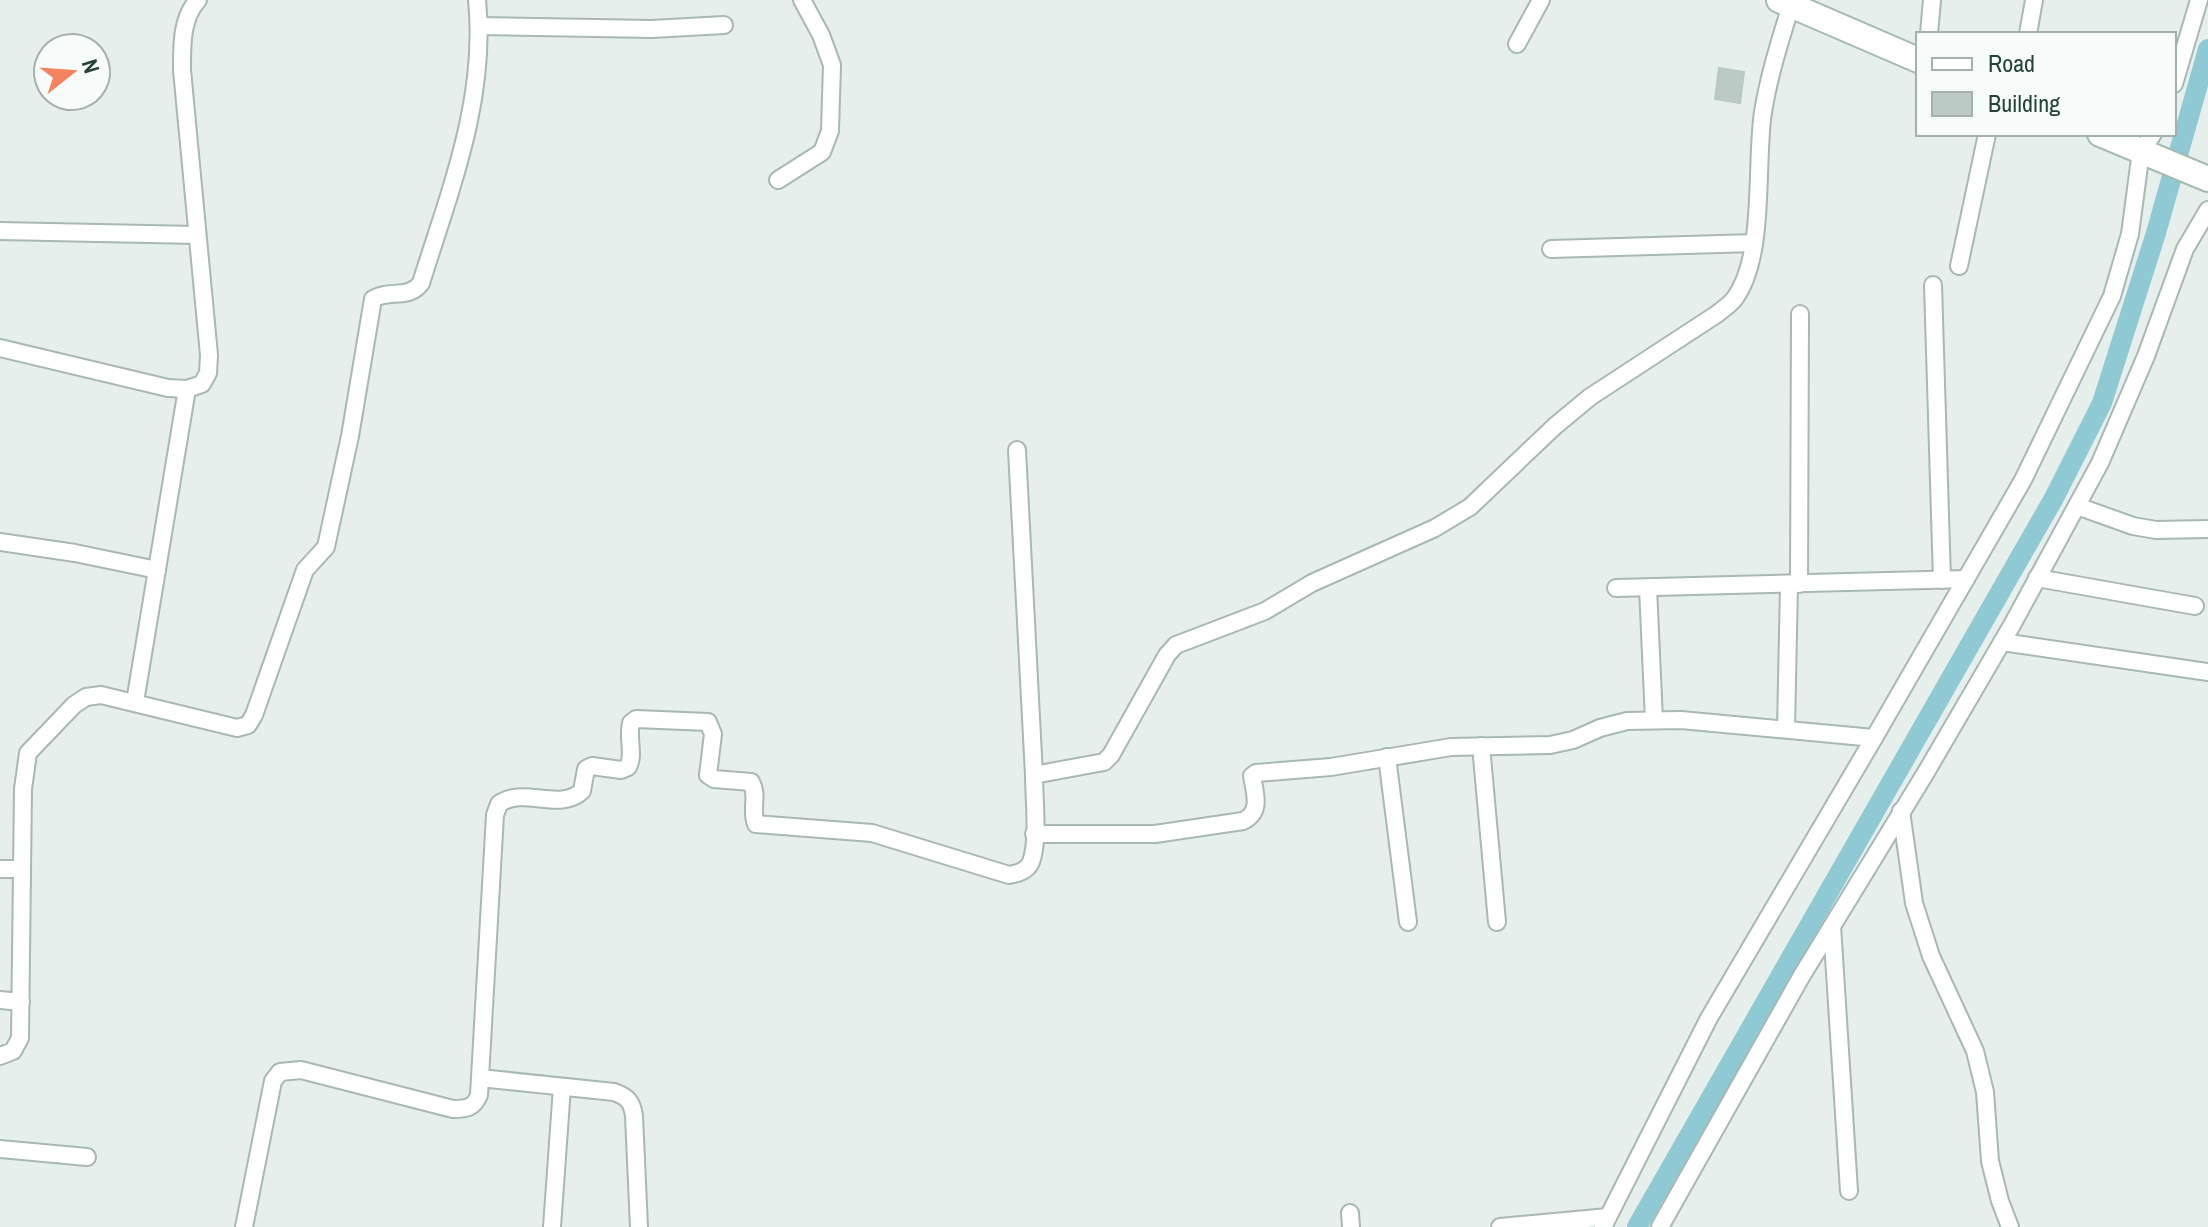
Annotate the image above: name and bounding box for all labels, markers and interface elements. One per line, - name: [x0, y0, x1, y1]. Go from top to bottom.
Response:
- north arrow: [32, 32, 112, 112]
- legend: [1916, 32, 2176, 136]
- text: Road: [1988, 47, 2035, 79]
- text: N: [75, 56, 107, 77]
- text: Building: [1988, 87, 2060, 119]

